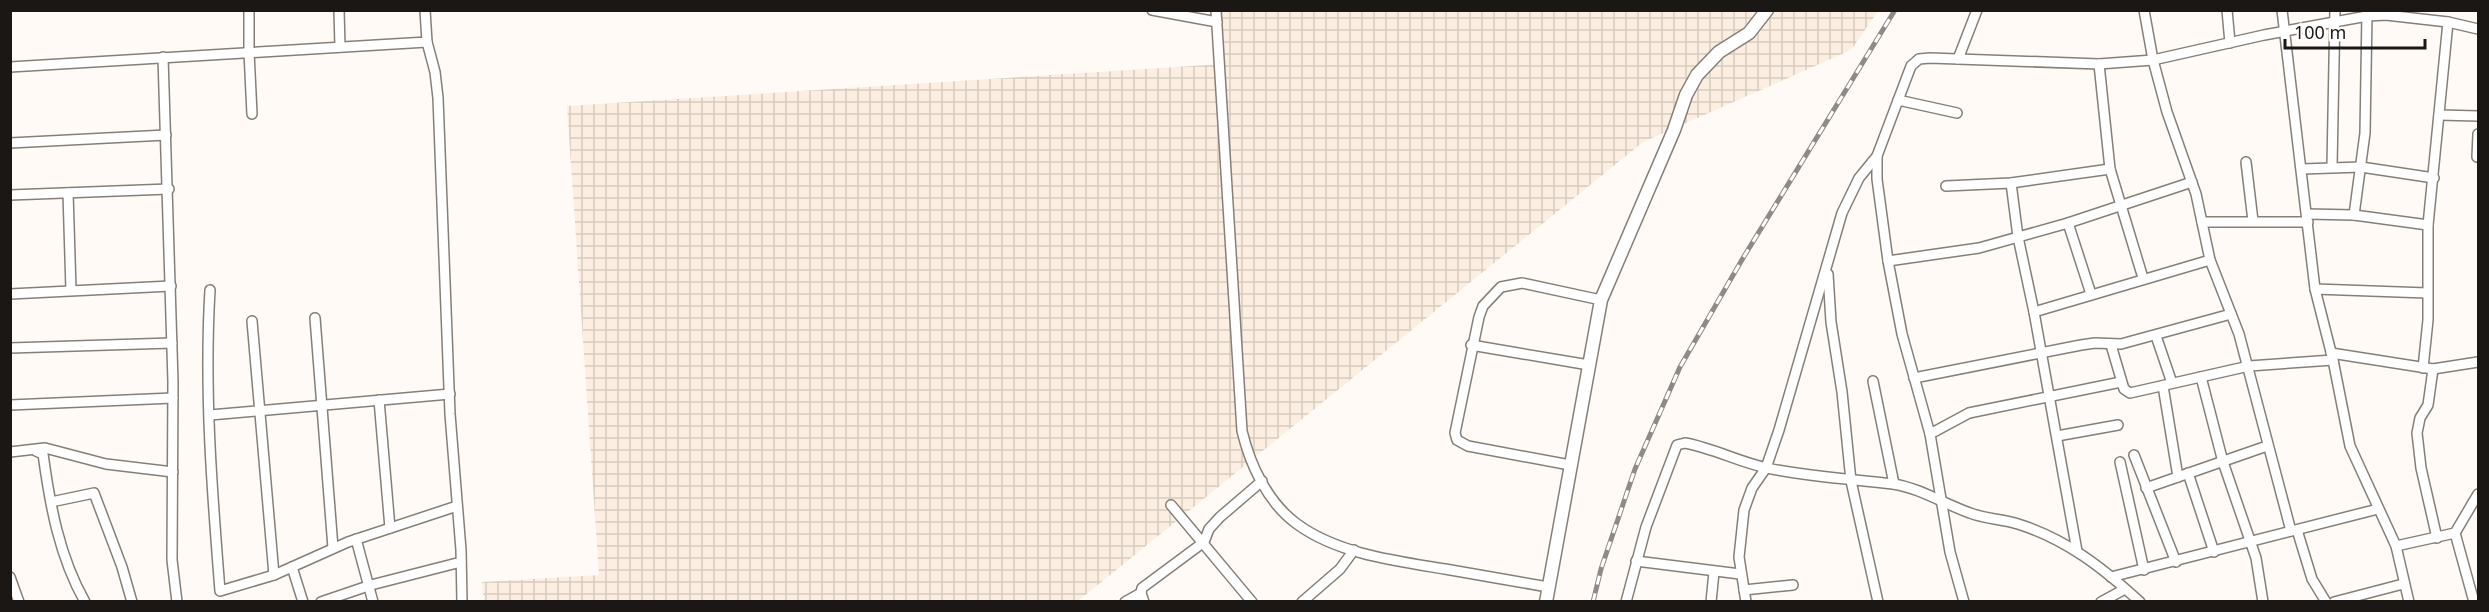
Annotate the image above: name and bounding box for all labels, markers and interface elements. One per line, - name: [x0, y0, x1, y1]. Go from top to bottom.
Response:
- scale bar: [2285, 12, 2424, 50]
- text: 100 m: [2294, 20, 2346, 44]

